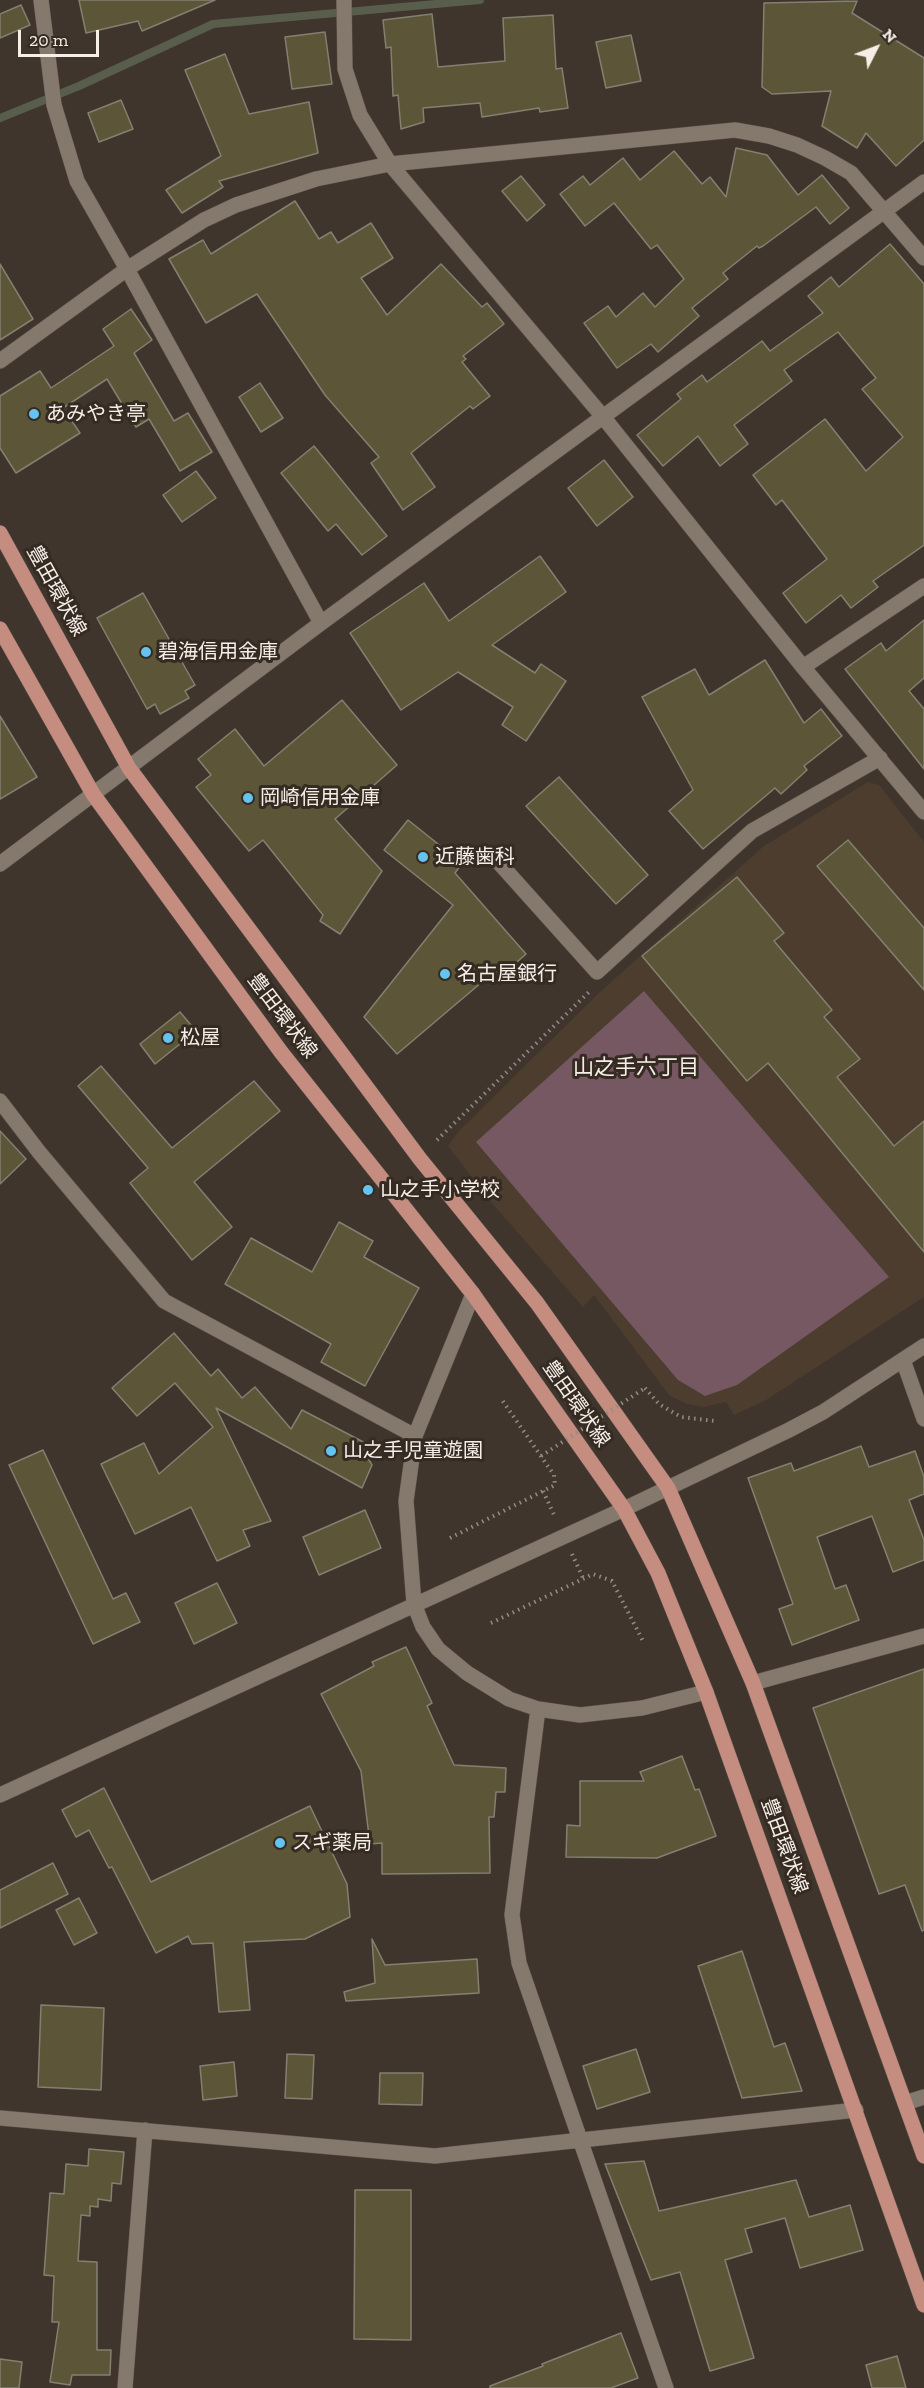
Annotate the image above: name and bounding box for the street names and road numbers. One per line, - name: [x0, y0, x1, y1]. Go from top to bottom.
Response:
- street label: 豊田環状線: [21, 541, 91, 641]
- street label: 豊田環状線: [242, 969, 322, 1063]
- street label: 豊田環状線: [537, 1356, 615, 1452]
- street label: 豊田環状線: [756, 1795, 812, 1897]

